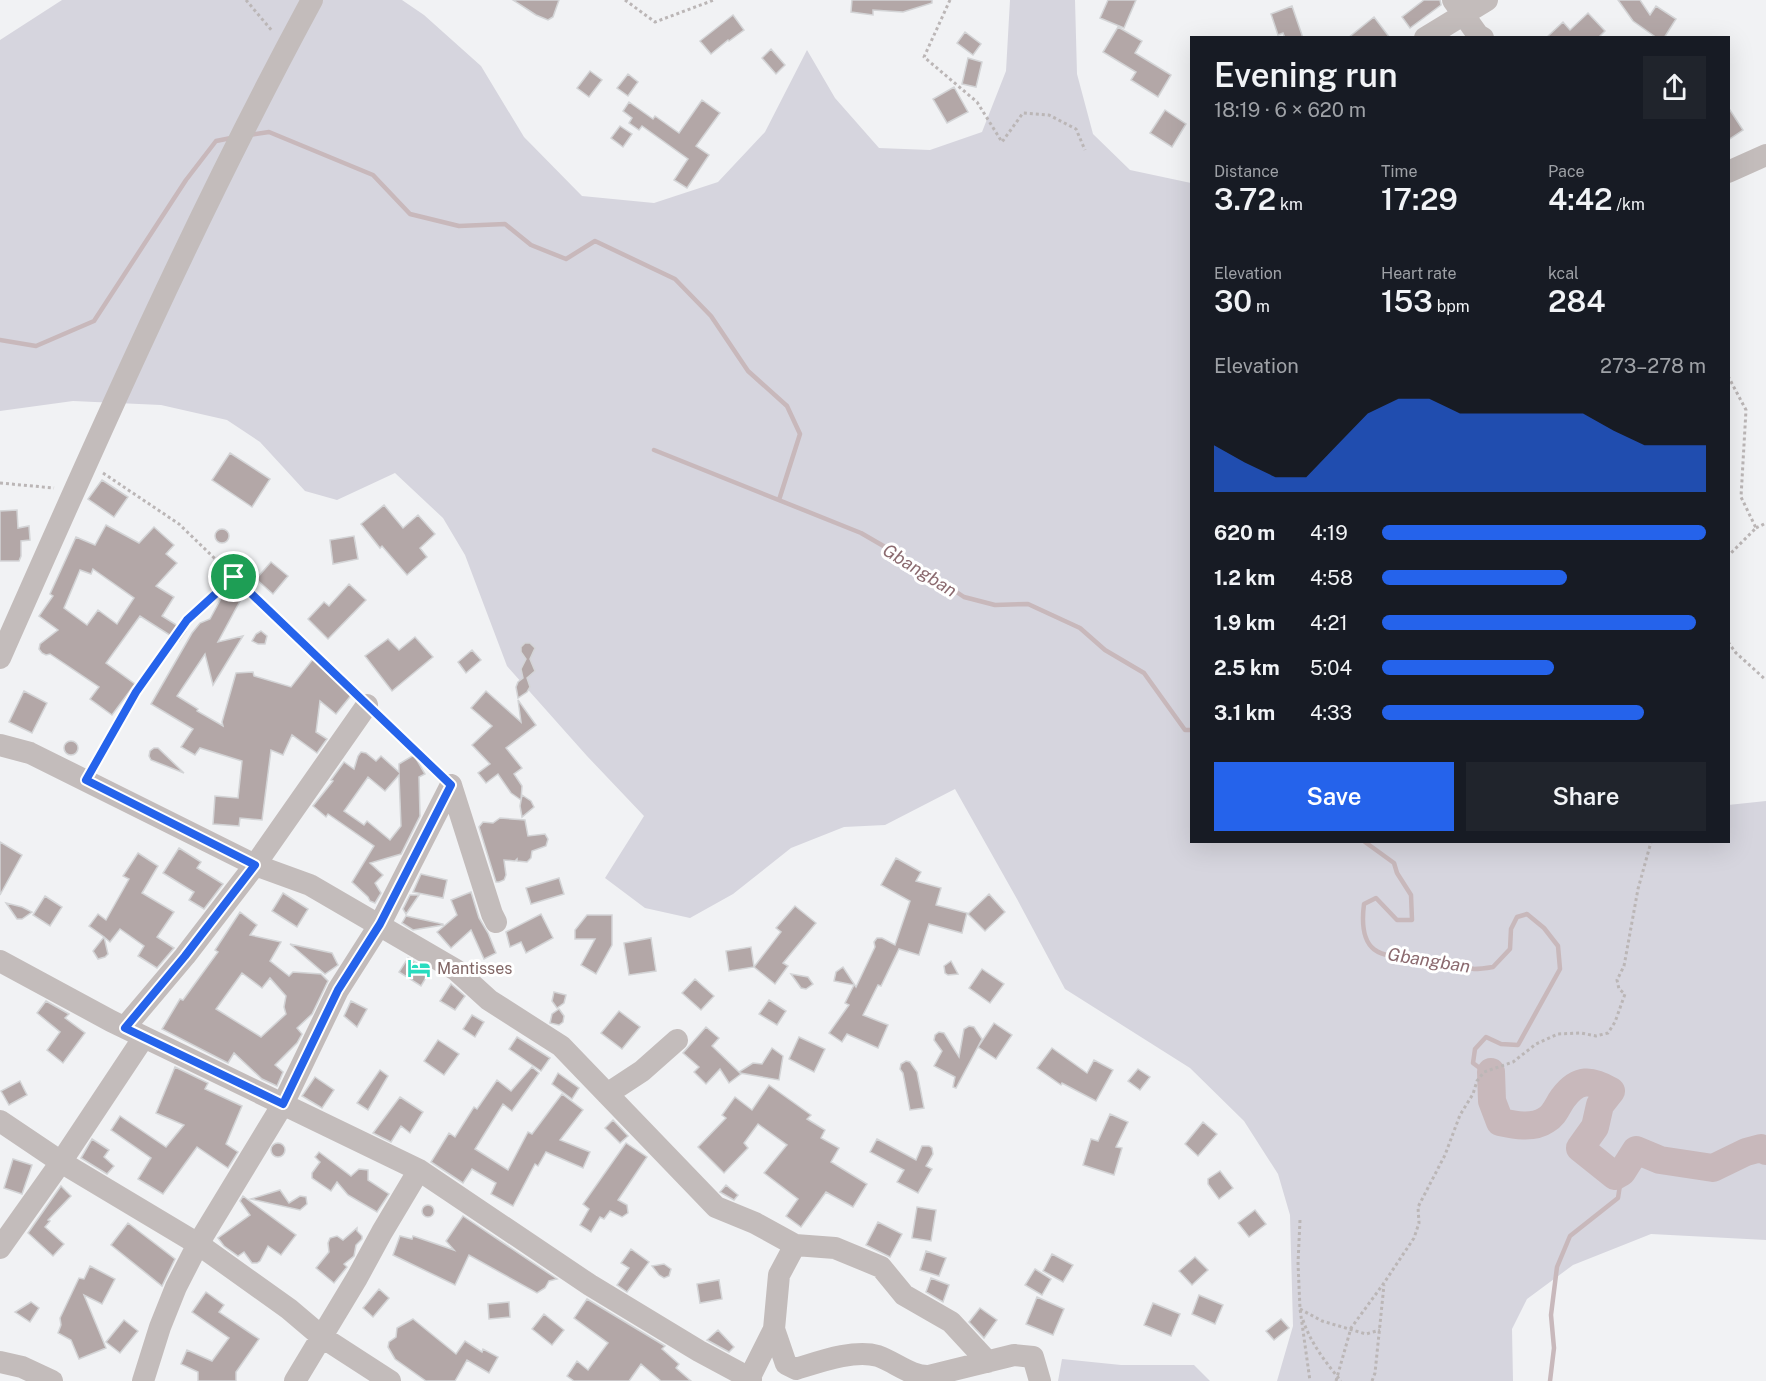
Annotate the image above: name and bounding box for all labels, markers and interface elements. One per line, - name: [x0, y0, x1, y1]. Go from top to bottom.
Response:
- text: Evening run: [1214, 56, 1397, 94]
- button: share: [1643, 56, 1706, 119]
- text: 18:19 · 6 × 620 m: [1214, 98, 1366, 122]
- text: Distance: [1214, 162, 1279, 181]
- text: Time: [1381, 162, 1417, 181]
- text: Pace: [1548, 162, 1585, 181]
- text: 3.72: [1214, 181, 1276, 217]
- text: 17:29: [1381, 181, 1458, 217]
- text: 4:42: [1548, 181, 1612, 217]
- text: km: [1276, 195, 1303, 214]
- text: /km: [1612, 195, 1645, 214]
- text: Elevation: [1214, 264, 1282, 283]
- text: Heart rate: [1381, 264, 1457, 283]
- text: kcal: [1548, 264, 1579, 283]
- text: 30: [1214, 283, 1252, 319]
- text: 153: [1381, 283, 1433, 319]
- text: 284: [1548, 283, 1606, 319]
- text: m: [1252, 297, 1270, 316]
- text: bpm: [1433, 297, 1470, 316]
- text: Elevation: [1214, 354, 1299, 378]
- text: 273–278 m: [1600, 354, 1706, 378]
- text: 620 m: [1214, 521, 1275, 545]
- text: 4:19: [1310, 521, 1348, 545]
- water label: Gbangban: [879, 539, 961, 601]
- pin: [208, 551, 259, 602]
- icon: arrive: [217, 560, 250, 593]
- text: 1.2 km: [1214, 566, 1275, 590]
- text: 4:58: [1310, 566, 1353, 590]
- text: 1.9 km: [1214, 611, 1275, 635]
- text: 4:21: [1310, 611, 1348, 635]
- text: 2.5 km: [1214, 656, 1280, 680]
- text: 5:04: [1310, 656, 1352, 680]
- text: 3.1 km: [1214, 701, 1275, 725]
- text: 4:33: [1310, 701, 1352, 725]
- button: Save: [1214, 762, 1454, 831]
- button: Share: [1466, 762, 1706, 831]
- water label: Gbangban: [1386, 943, 1472, 977]
- hotel icon: Mantisses: [406, 955, 432, 981]
- place label: Mantisses: [437, 959, 512, 978]

